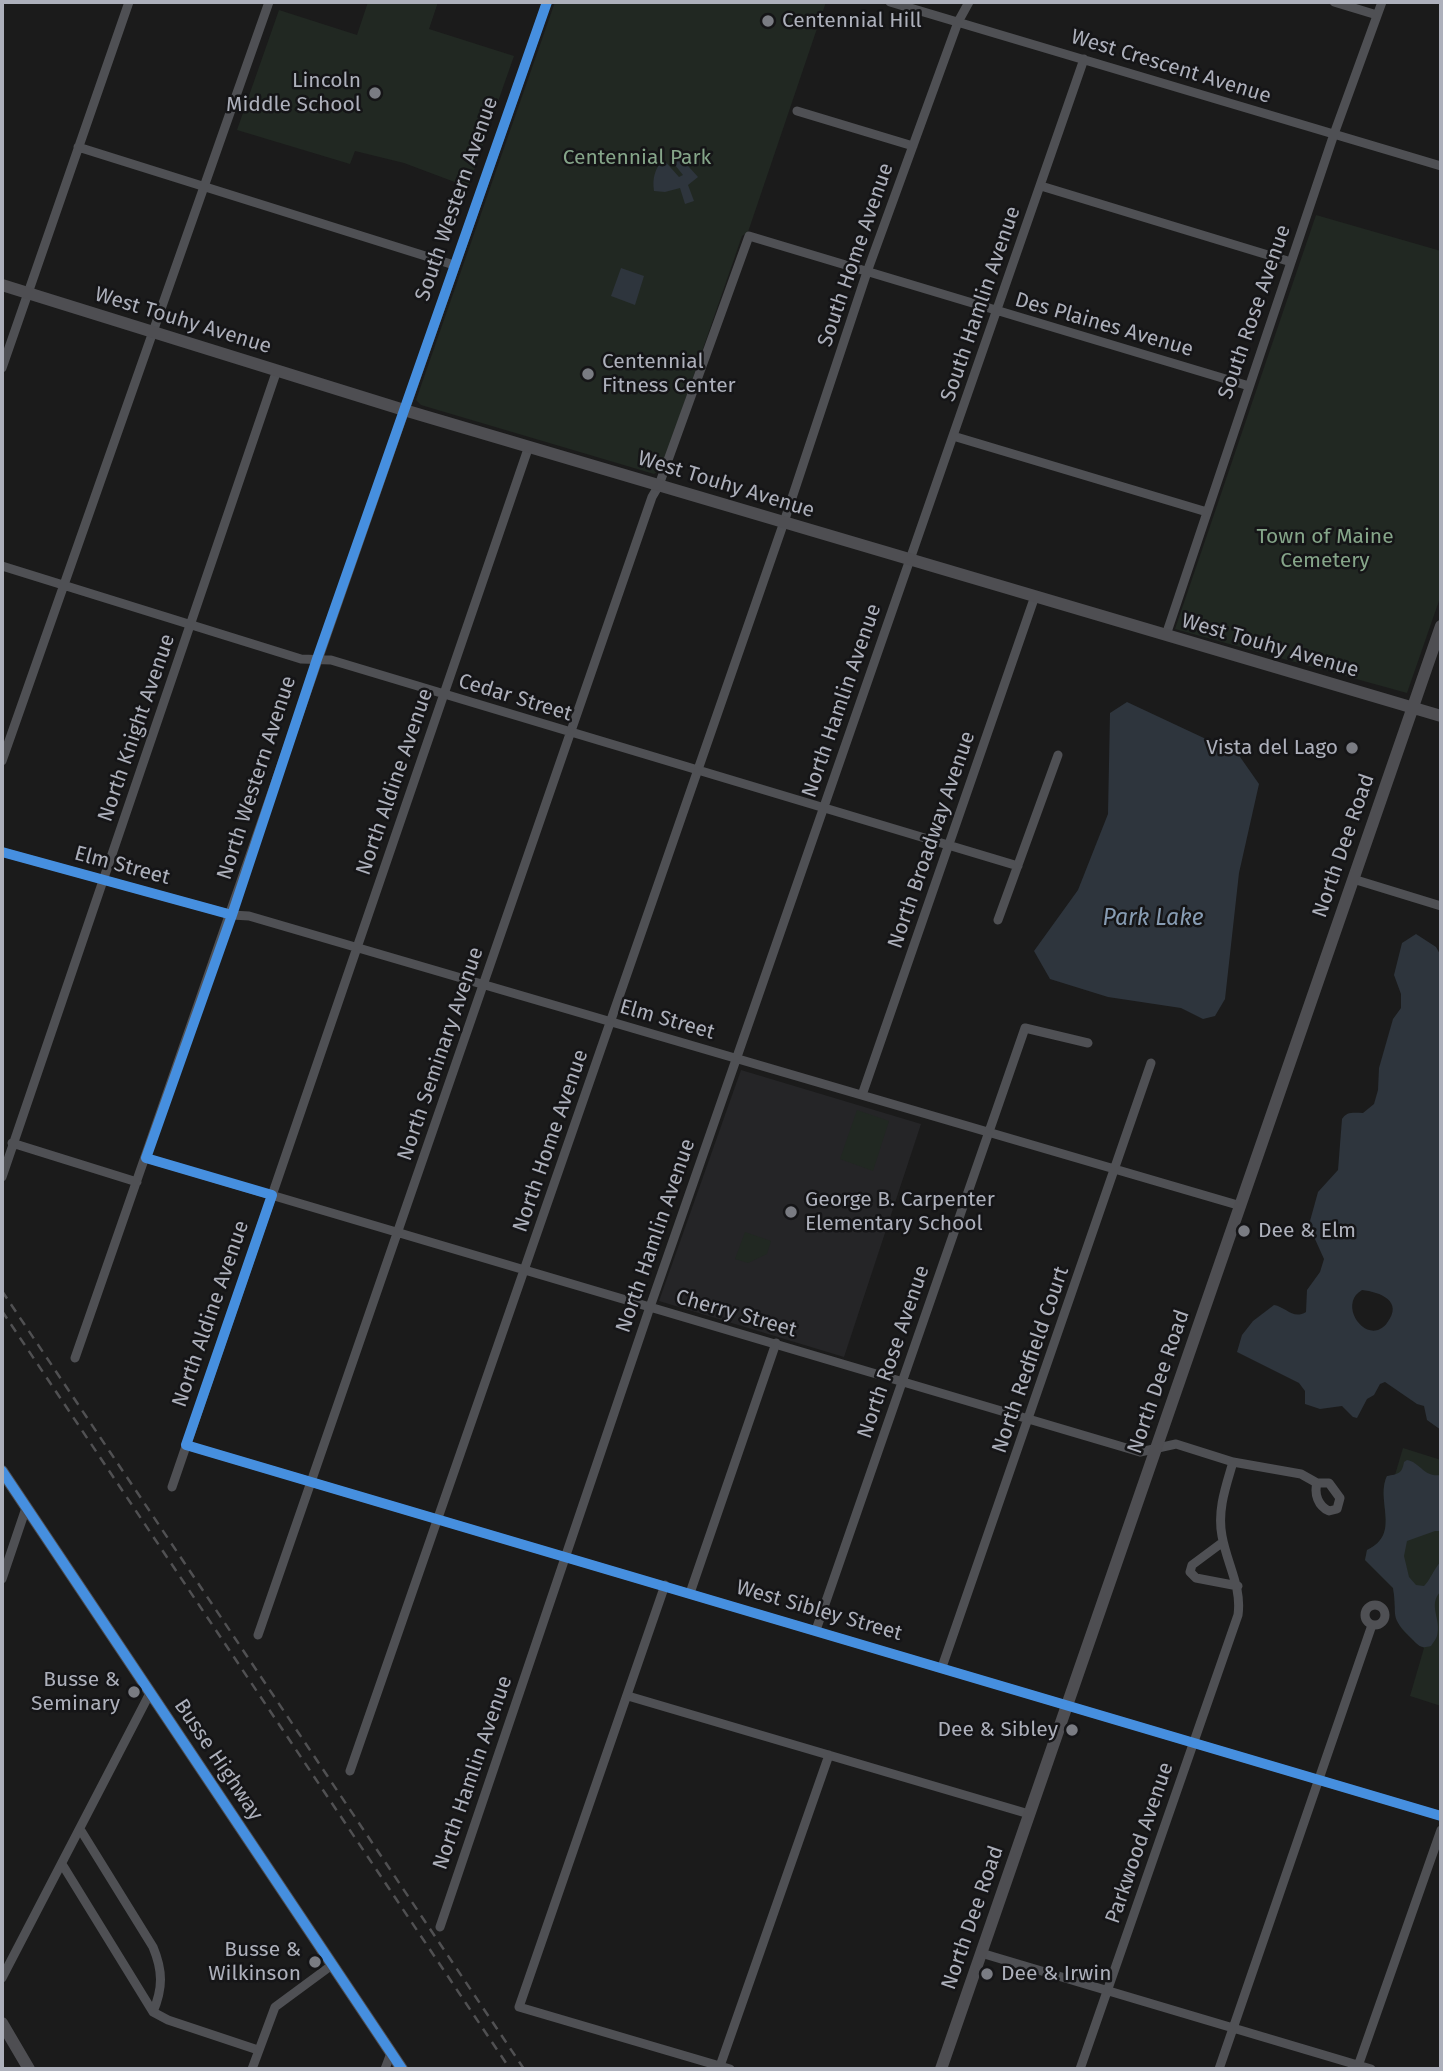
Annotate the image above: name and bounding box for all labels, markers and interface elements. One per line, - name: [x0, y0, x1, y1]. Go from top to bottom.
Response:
- place label: Centennial Hill: [782, 8, 922, 34]
- marker: Centennial Hill: [760, 13, 776, 29]
- street label: West Crescent Avenue: [1068, 25, 1274, 109]
- place label: Lincoln Middle School: [226, 68, 361, 118]
- marker: Lincoln Middle School: [367, 85, 383, 101]
- street label: South Western Avenue: [410, 94, 504, 304]
- park label: Centennial Park: [563, 145, 711, 171]
- street label: South Home Avenue: [813, 160, 899, 350]
- street label: South Hamlin Avenue: [936, 203, 1026, 405]
- street label: South Rose Avenue: [1213, 222, 1297, 402]
- street label: West Touhy Avenue: [92, 282, 274, 360]
- street label: Des Plaines Avenue: [1012, 287, 1196, 363]
- place label: Centennial Fitness Center: [602, 349, 736, 399]
- marker: Centennial Fitness Center: [580, 366, 596, 382]
- street label: West Touhy Avenue: [635, 446, 817, 524]
- park label: Town of Maine Cemetery: [1256, 524, 1394, 574]
- street label: North Hamlin Avenue: [797, 601, 887, 801]
- street label: West Touhy Avenue: [1178, 609, 1362, 683]
- street label: North Knight Avenue: [93, 631, 181, 825]
- street label: Cedar Street: [455, 669, 575, 727]
- street label: North Western Avenue: [212, 673, 302, 883]
- street label: North Aldine Avenue: [351, 685, 439, 879]
- street label: North Broadway Avenue: [883, 728, 981, 952]
- place label: Vista del Lago: [1206, 735, 1338, 761]
- marker: Vista del Lago: [1344, 740, 1360, 756]
- street label: North Dee Road: [1308, 771, 1380, 921]
- street label: Elm Street: [72, 841, 172, 891]
- water label: Park Lake: [1102, 905, 1204, 933]
- street label: North Seminary Avenue: [393, 944, 489, 1164]
- street label: Elm Street: [617, 994, 717, 1046]
- street label: North Home Avenue: [508, 1046, 594, 1236]
- street label: North Hamlin Avenue: [611, 1136, 701, 1336]
- place label: George B. Carpenter Elementary School: [805, 1187, 995, 1237]
- marker: George B. Carpenter Elementary School: [783, 1204, 799, 1220]
- street label: North Aldine Avenue: [167, 1217, 255, 1411]
- place label: Dee & Elm: [1258, 1218, 1356, 1244]
- marker: Dee & Elm: [1236, 1223, 1252, 1239]
- street label: North Rose Avenue: [853, 1262, 935, 1442]
- street label: North Redfield Court: [987, 1263, 1075, 1457]
- street label: Cherry Street: [673, 1285, 799, 1343]
- street label: North Dee Road: [1123, 1307, 1195, 1457]
- street label: West Sibley Street: [733, 1575, 905, 1647]
- place label: Busse & Seminary: [31, 1667, 120, 1717]
- street label: North Hamlin Avenue: [428, 1673, 518, 1873]
- marker: Busse & Seminary: [126, 1684, 142, 1700]
- street label: Busse Highway: [168, 1694, 268, 1826]
- place label: Dee & Sibley: [938, 1717, 1058, 1743]
- marker: Dee & Sibley: [1064, 1722, 1080, 1738]
- street label: Parkwood Avenue: [1101, 1759, 1179, 1927]
- street label: North Dee Road: [937, 1843, 1009, 1993]
- place label: Busse & Wilkinson: [208, 1937, 301, 1987]
- marker: Busse & Wilkinson: [307, 1954, 323, 1970]
- place label: Dee & Irwin: [1001, 1961, 1111, 1987]
- marker: Dee & Irwin: [979, 1966, 995, 1982]

